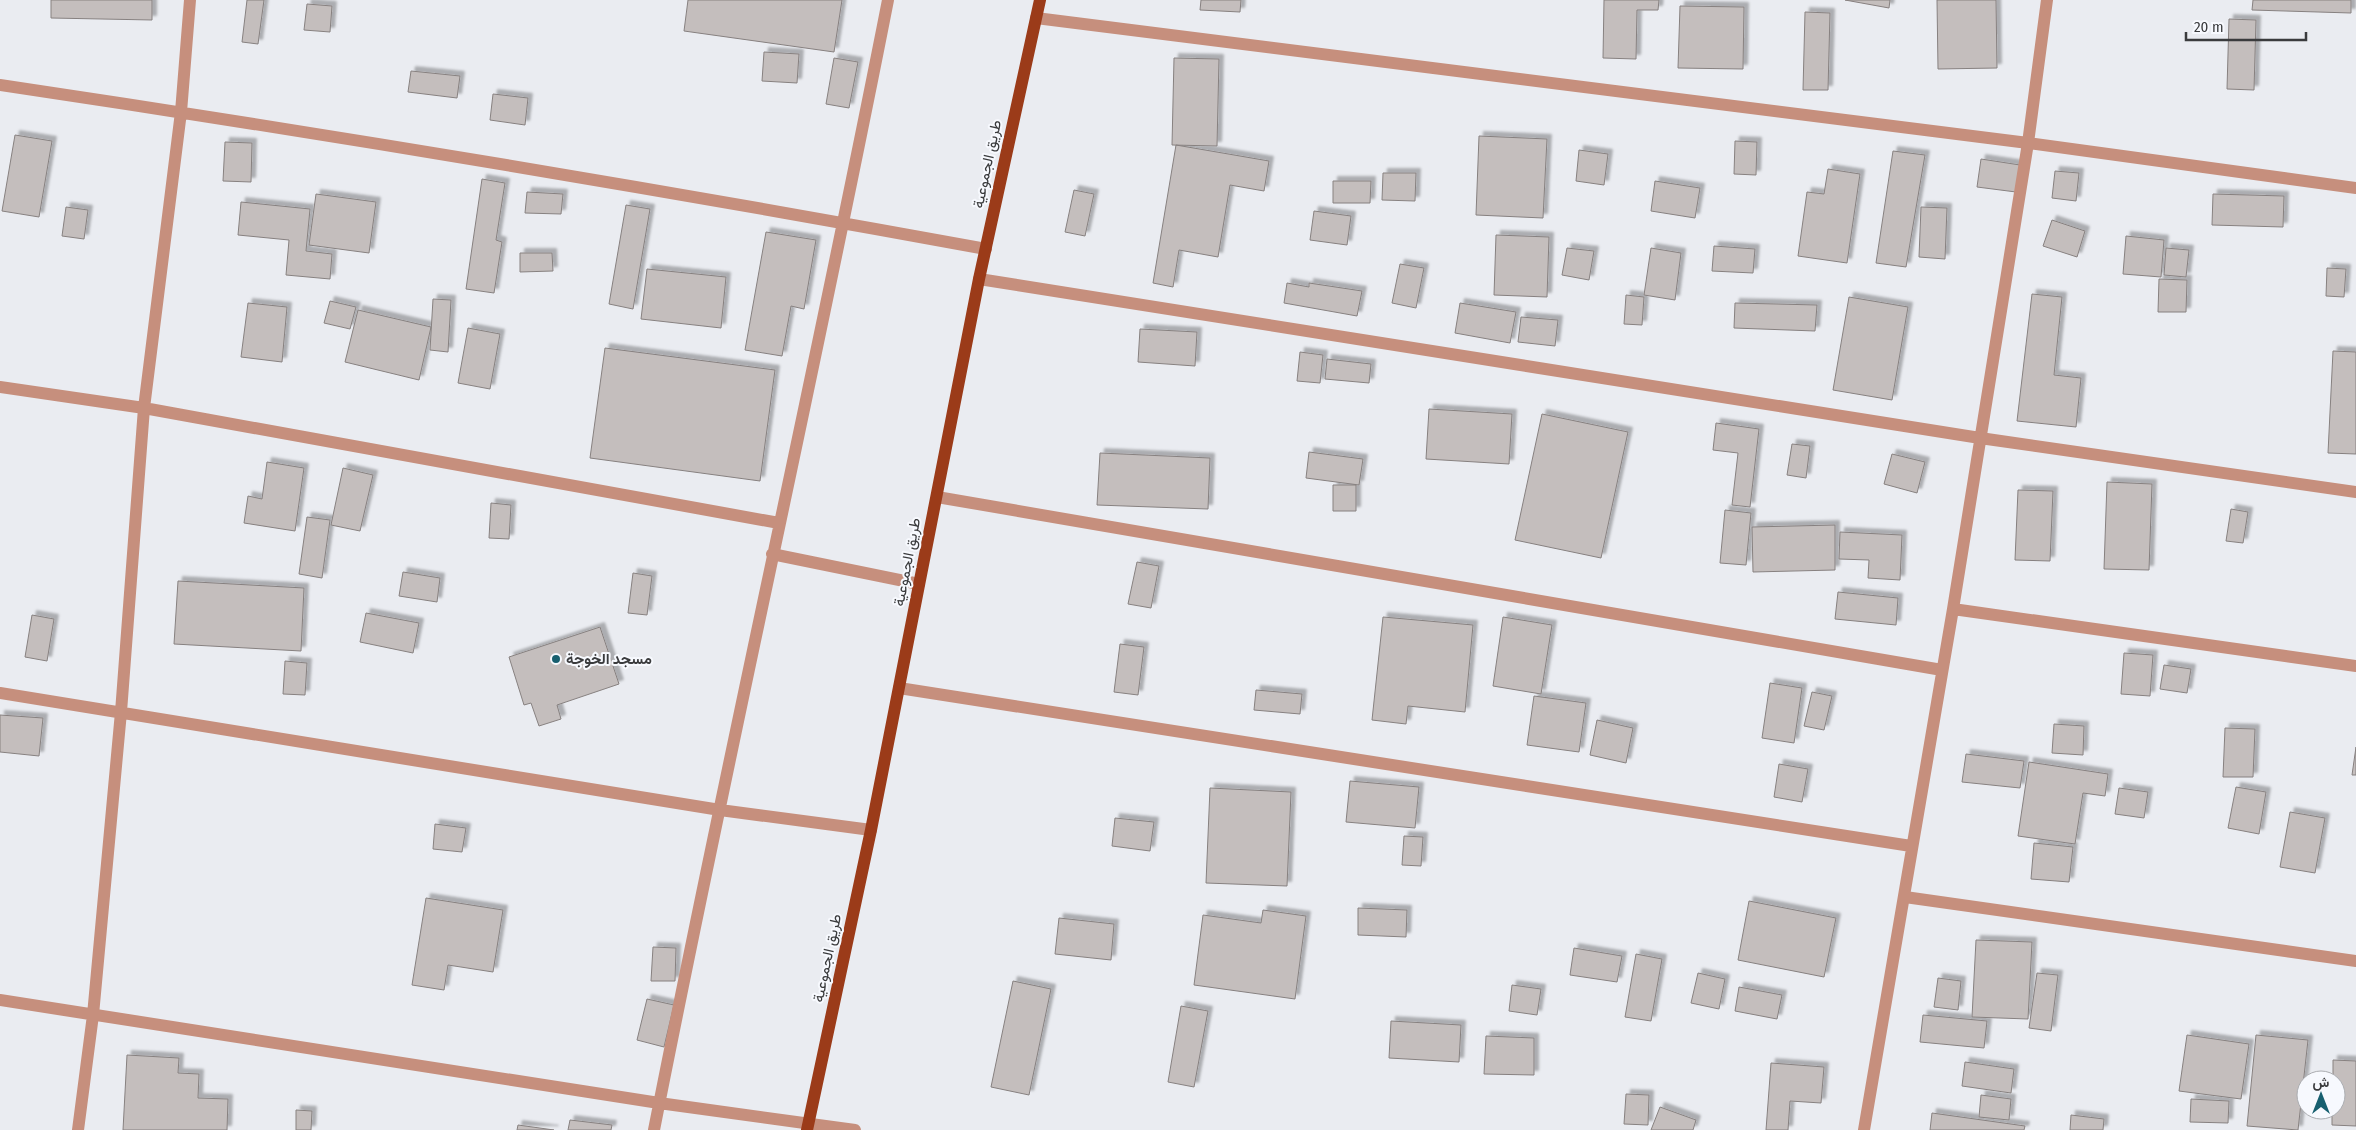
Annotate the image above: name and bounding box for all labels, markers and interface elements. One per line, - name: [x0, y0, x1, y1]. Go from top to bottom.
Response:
- scale bar: [2186, 10, 2306, 42]
- text: 20 m: [2194, 18, 2224, 36]
- street label: طريق الجموعية: [969, 118, 1006, 210]
- street label: طريق الجموعية: [890, 516, 925, 608]
- place label: مسجد الخوجة: [566, 650, 652, 668]
- marker: مسجد الخوجة: [550, 653, 562, 665]
- street label: طريق الجموعية: [809, 912, 846, 1004]
- north arrow: [2296, 1070, 2346, 1120]
- text: ش: [2313, 1074, 2330, 1091]

